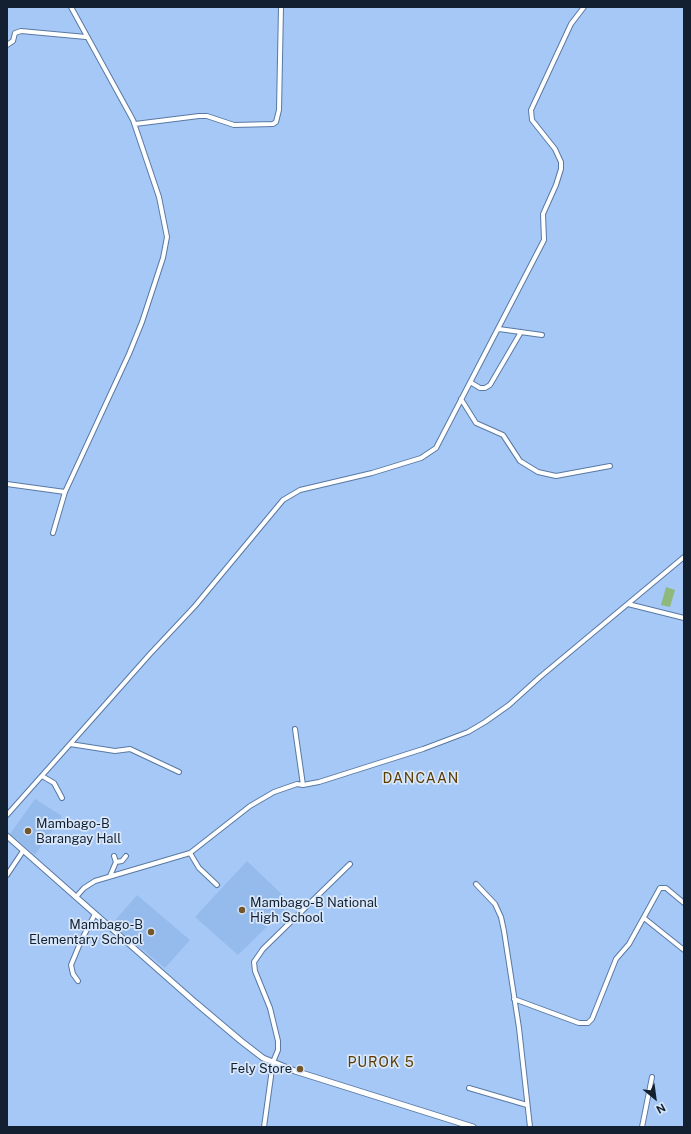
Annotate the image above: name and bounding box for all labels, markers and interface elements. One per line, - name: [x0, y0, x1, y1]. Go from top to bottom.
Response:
- district label: DANCAAN: [383, 771, 459, 787]
- place label: Mambago-B Barangay Hall: [36, 816, 121, 847]
- marker: Mambago-B Barangay Hall: [23, 826, 33, 836]
- place label: Mambago-B National High School: [250, 895, 378, 926]
- marker: Mambago-B National High School: [237, 905, 247, 915]
- place label: Mambago-B Elementary School: [29, 917, 143, 948]
- marker: Mambago-B Elementary School: [146, 927, 156, 937]
- district label: PUROK 5: [347, 1055, 415, 1071]
- place label: Fely Store: [230, 1061, 292, 1077]
- marker: Fely Store: [295, 1064, 305, 1074]
- north arrow: [635, 1078, 675, 1118]
- text: N: [654, 1101, 667, 1116]

